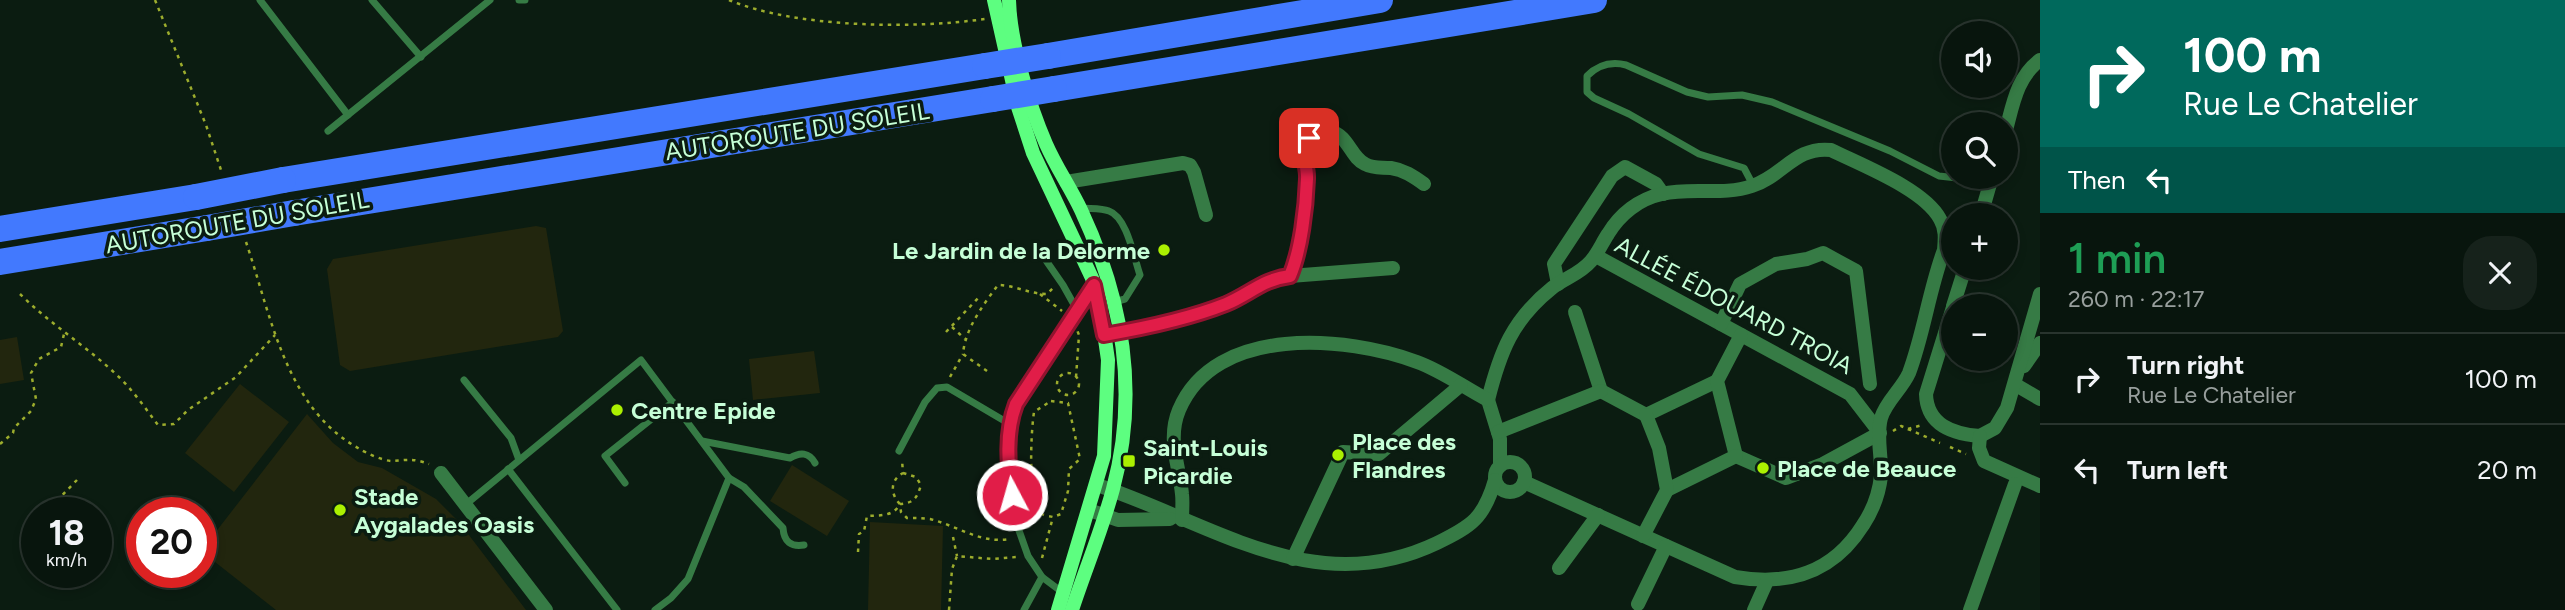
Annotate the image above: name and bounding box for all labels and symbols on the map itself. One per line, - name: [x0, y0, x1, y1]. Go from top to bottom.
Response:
- street label: AUTOROUTE DU SOLEIL: [663, 96, 932, 166]
- pin: [1279, 108, 1339, 168]
- street label: AUTOROUTE DU SOLEIL: [103, 184, 372, 259]
- street label: ALLÉE ÉDOUARD TROIA: [1610, 230, 1859, 380]
- place label: Le Jardin de la Delorme: [892, 236, 1150, 265]
- marker: Le Jardin de la Delorme: [1156, 242, 1172, 258]
- place label: Centre Epide: [631, 396, 776, 425]
- marker: Centre Epide: [609, 402, 625, 418]
- place label: Place des Flandres: [1352, 427, 1456, 484]
- place label: Saint-Louis Picardie: [1143, 433, 1268, 490]
- marker: Place des Flandres: [1330, 447, 1346, 463]
- marker: Saint-Louis Picardie: [1121, 453, 1137, 469]
- place label: Place de Beauce: [1777, 454, 1956, 483]
- position arrow: [975, 458, 1049, 532]
- marker: Place de Beauce: [1755, 460, 1771, 476]
- place label: Stade Aygalades Oasis: [354, 482, 534, 539]
- speed limit sign: 20: [126, 497, 217, 588]
- marker: Stade Aygalades Oasis: [332, 502, 348, 518]

